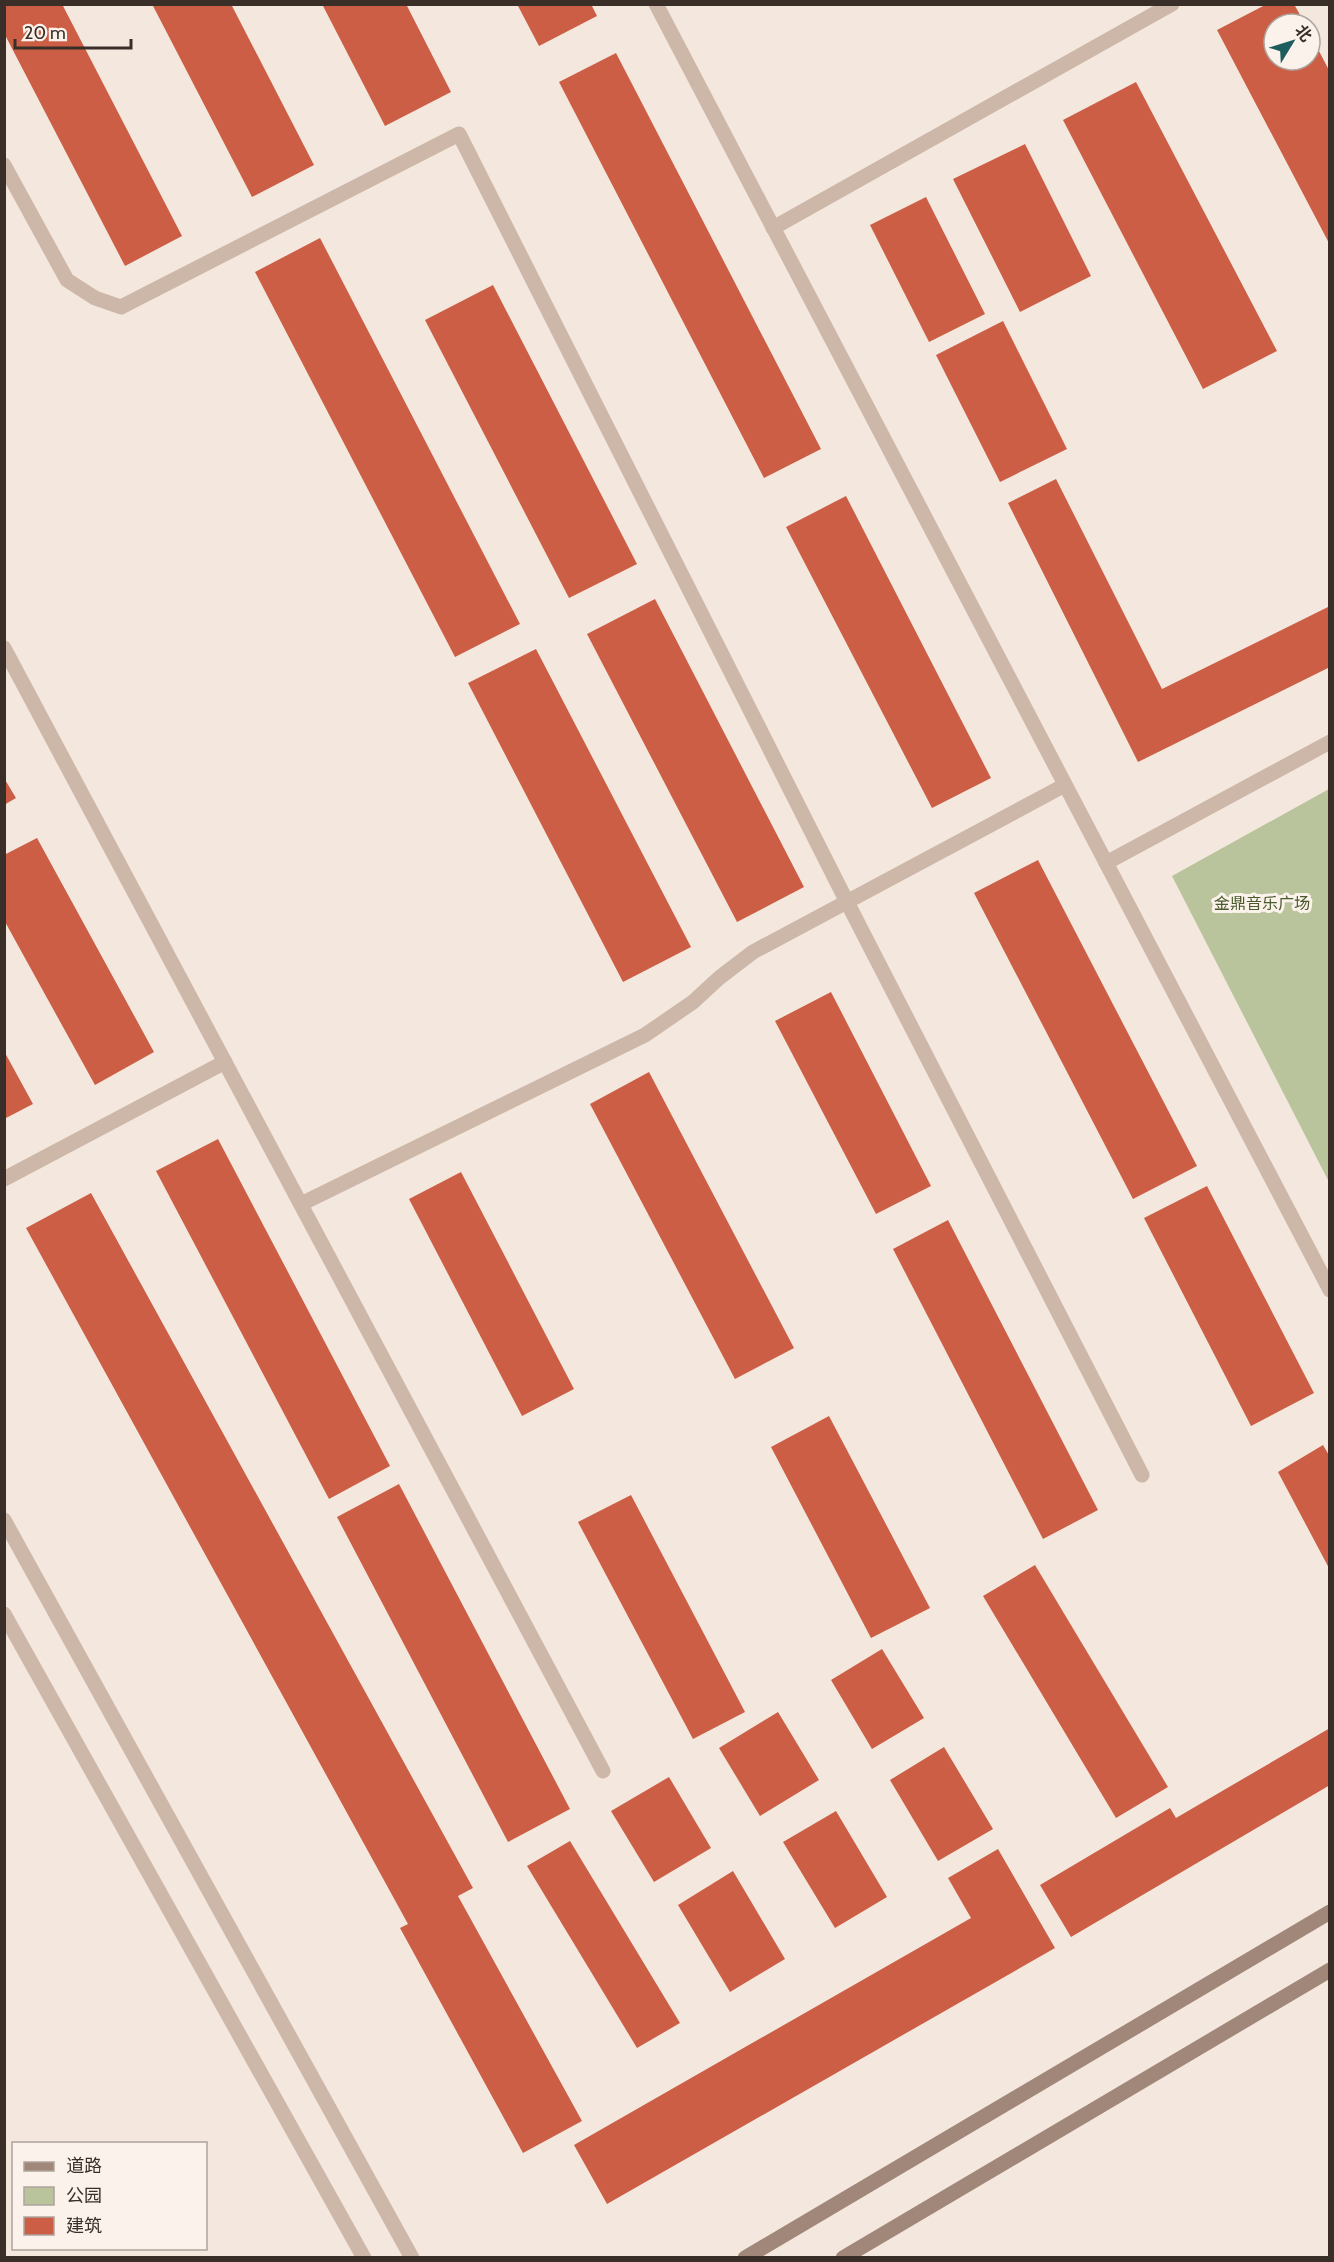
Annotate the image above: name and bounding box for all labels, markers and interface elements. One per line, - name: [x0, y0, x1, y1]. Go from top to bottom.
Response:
- scale bar: [15, 12, 130, 50]
- north arrow: [1262, 12, 1322, 72]
- text: 北: [1291, 21, 1316, 45]
- text: 20 m: [24, 22, 66, 44]
- park label: 金鼎音乐广场: [1214, 894, 1310, 913]
- legend: [12, 2142, 207, 2250]
- text: 道路: [66, 2155, 102, 2177]
- text: 公园: [66, 2185, 102, 2207]
- text: 建筑: [66, 2215, 102, 2237]

